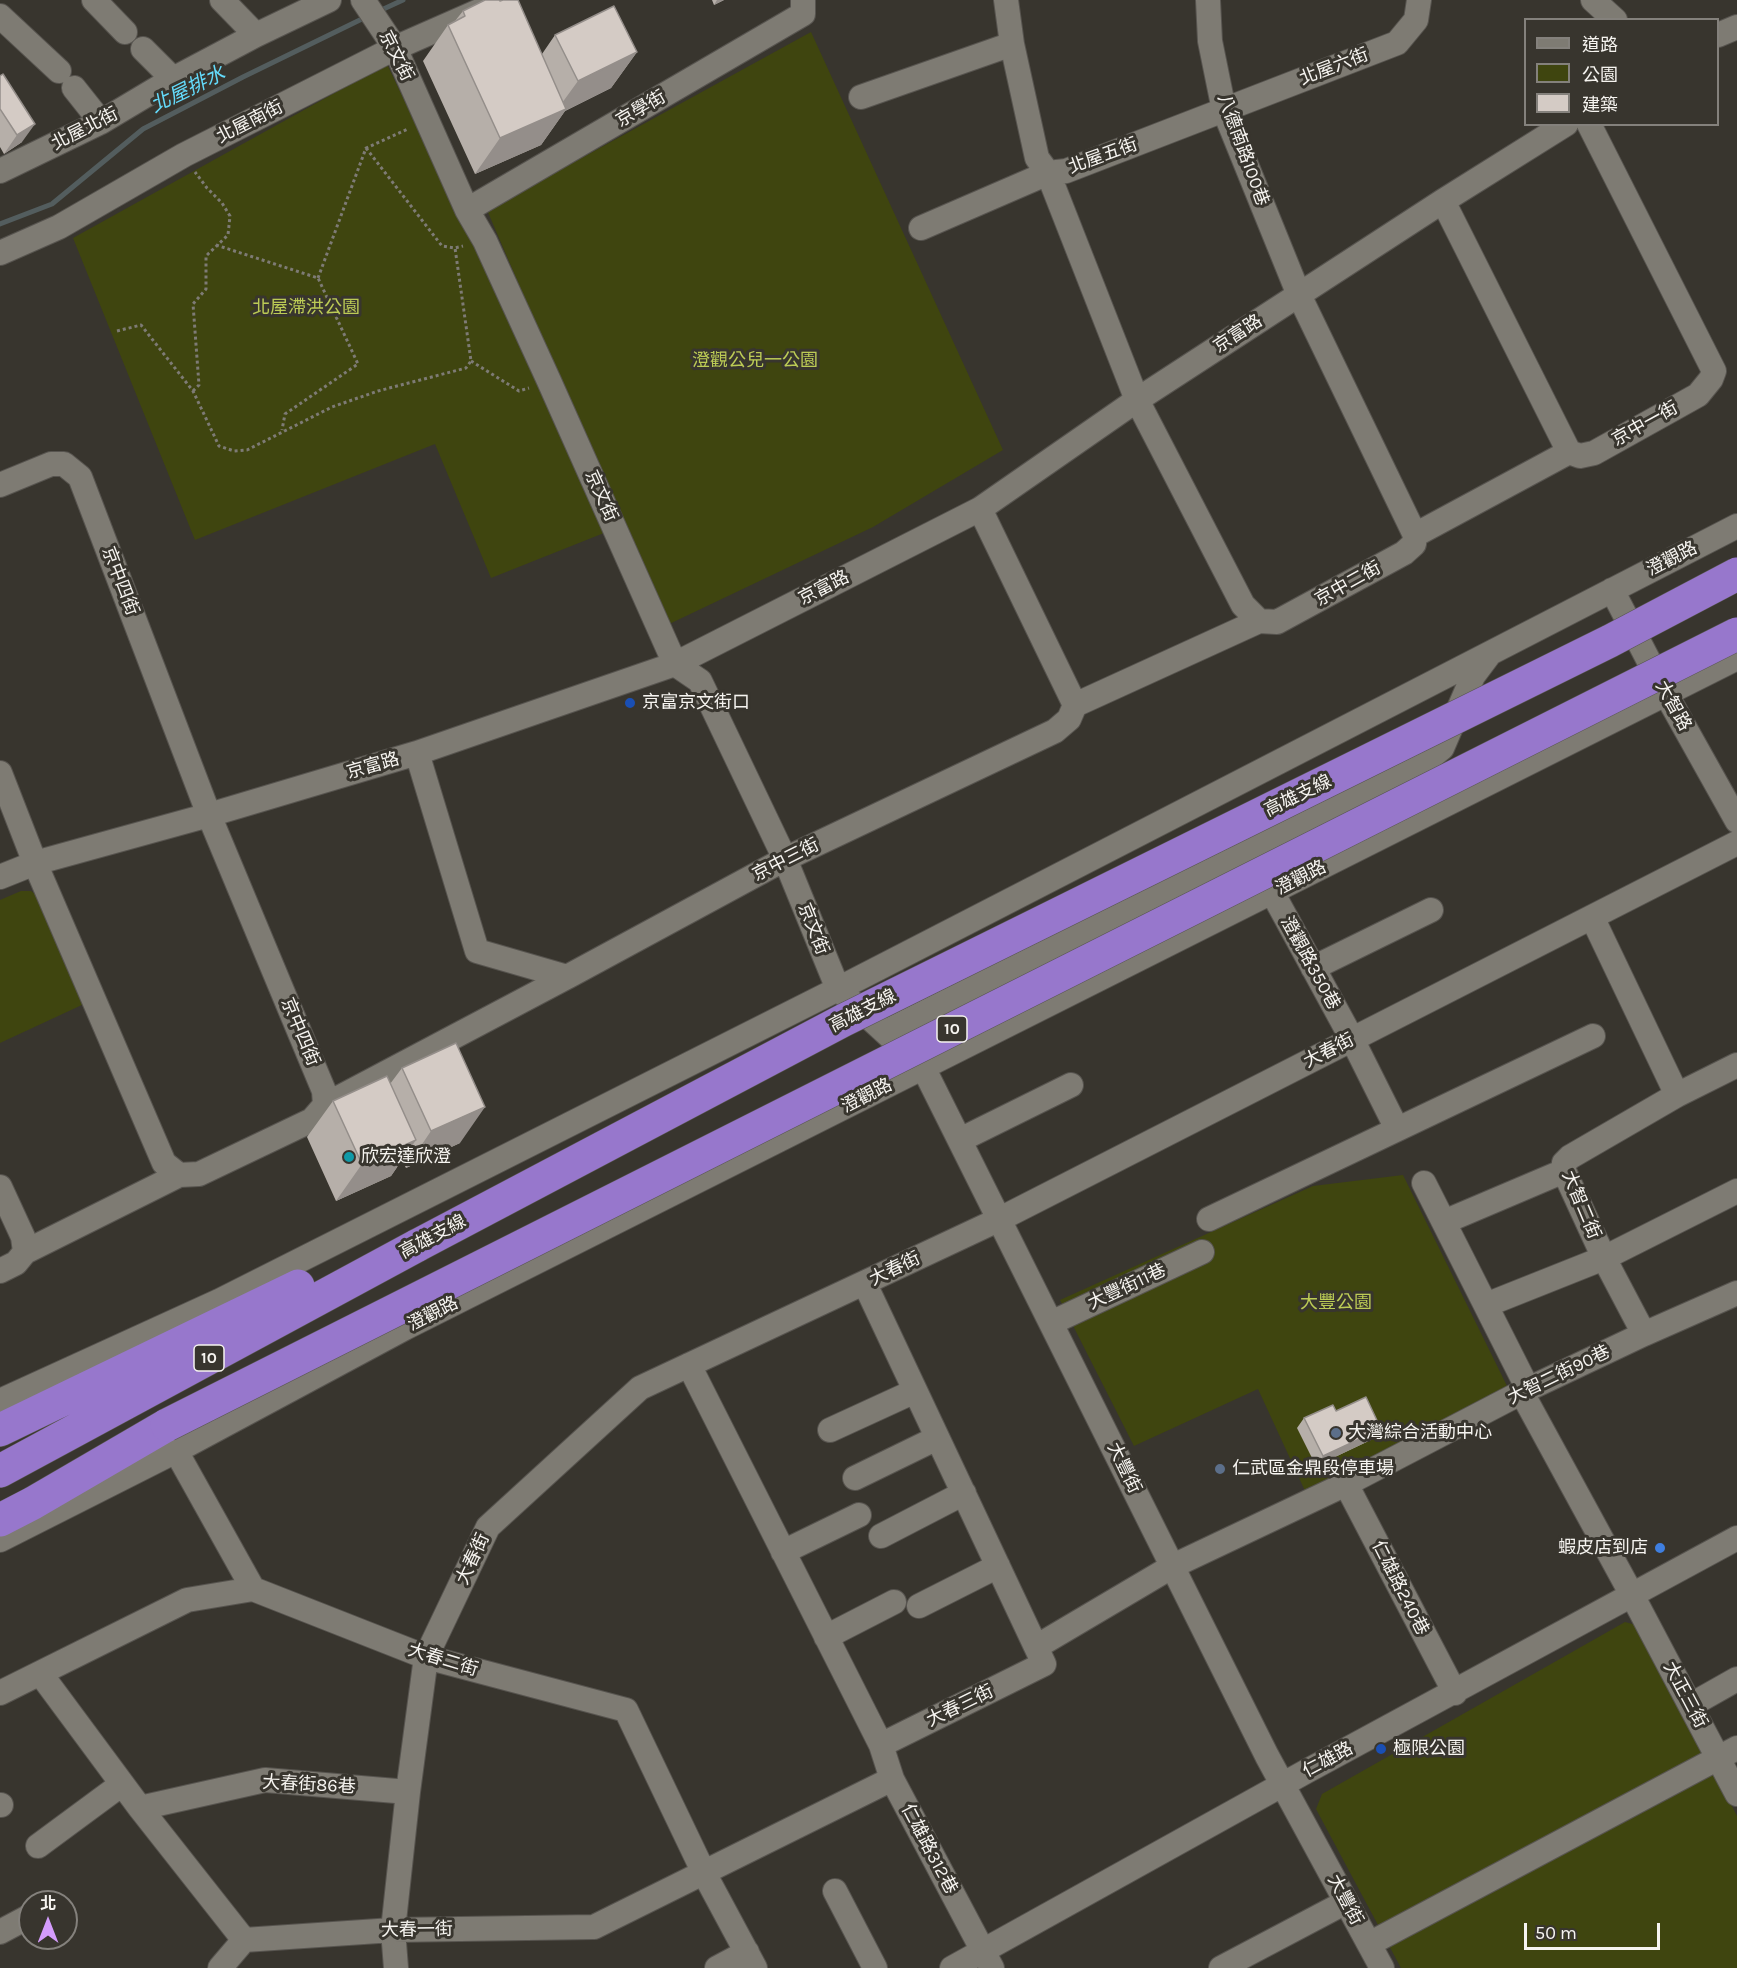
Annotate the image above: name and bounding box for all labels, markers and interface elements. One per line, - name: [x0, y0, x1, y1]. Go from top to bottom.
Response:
- legend: [1524, 18, 1719, 126]
- street label: 京文街: [374, 27, 418, 85]
- text: 道路: [1582, 34, 1618, 56]
- street label: 北屋六街: [1297, 44, 1371, 90]
- water label: 北屋排水: [147, 62, 229, 118]
- text: 公園: [1582, 64, 1618, 86]
- street label: 京學街: [612, 86, 670, 132]
- street label: 八德南路100巷: [1213, 91, 1273, 209]
- text: 建築: [1582, 94, 1618, 116]
- street label: 北屋南街: [213, 96, 287, 148]
- street label: 北屋北街: [48, 103, 122, 155]
- street label: 北屋五街: [1065, 134, 1141, 178]
- park label: 北屋滯洪公園: [252, 297, 360, 319]
- street label: 京富路: [1209, 310, 1267, 358]
- park label: 澄觀公兒一公園: [692, 350, 818, 372]
- street label: 京中一街: [1608, 397, 1682, 451]
- street label: 京文街: [580, 467, 622, 525]
- street label: 澄觀路: [1643, 537, 1701, 581]
- street label: 京中四街: [97, 544, 143, 618]
- street label: 京中二街: [1311, 557, 1385, 611]
- street label: 京富路: [795, 566, 853, 610]
- street label: 大智路: [1650, 677, 1696, 735]
- place label: 京富京文街口: [642, 692, 750, 714]
- marker: 京富京文街口: [623, 696, 637, 710]
- street label: 京富路: [344, 748, 402, 784]
- street label: 高雄支線: [1261, 771, 1335, 821]
- street label: 京中三街: [749, 834, 823, 886]
- street label: 澄觀路: [1272, 856, 1330, 900]
- street label: 京文街: [793, 900, 833, 958]
- street label: 澄觀路350巷: [1275, 913, 1345, 1013]
- street label: 高雄支線: [826, 985, 900, 1037]
- street label: 京中四街: [276, 995, 324, 1069]
- road number: 10: [937, 1016, 967, 1042]
- street label: 大春街: [1300, 1029, 1358, 1073]
- street label: 澄觀路: [838, 1074, 896, 1118]
- place label: 欣宏達欣澄: [361, 1146, 451, 1168]
- marker: 欣宏達欣澄: [342, 1150, 356, 1164]
- street label: 大智二街: [1557, 1168, 1605, 1242]
- street label: 高雄支線: [396, 1211, 470, 1263]
- street label: 大春街: [866, 1247, 924, 1291]
- street label: 大豐街11巷: [1084, 1259, 1170, 1315]
- street label: 澄觀路: [404, 1292, 462, 1336]
- park label: 大豐公園: [1300, 1292, 1372, 1314]
- street label: 大智二街90巷: [1504, 1341, 1614, 1409]
- road number: 10: [194, 1345, 224, 1371]
- place label: 大灣綜合活動中心: [1348, 1422, 1492, 1444]
- marker: 大灣綜合活動中心: [1329, 1426, 1343, 1440]
- street label: 大豐街: [1102, 1439, 1146, 1497]
- place label: 仁武區金鼎段停車場: [1232, 1458, 1394, 1480]
- marker: 仁武區金鼎段停車場: [1213, 1462, 1227, 1476]
- street label: 大春街: [452, 1530, 494, 1588]
- street label: 仁雄路240巷: [1367, 1537, 1433, 1639]
- place label: 蝦皮店到店: [1558, 1537, 1648, 1559]
- marker: 蝦皮店到店: [1653, 1541, 1667, 1555]
- street label: 大春二街: [405, 1639, 481, 1681]
- street label: 大正三街: [1659, 1658, 1711, 1732]
- street label: 大春三街: [923, 1681, 997, 1731]
- street label: 仁雄路: [1299, 1738, 1357, 1782]
- place label: 極限公園: [1393, 1738, 1465, 1760]
- marker: 極限公園: [1374, 1742, 1388, 1756]
- street label: 大春街86巷: [262, 1772, 356, 1798]
- street label: 仁雄路312巷: [896, 1800, 962, 1898]
- street label: 大豐街: [1323, 1871, 1367, 1929]
- north arrow: [18, 1890, 78, 1950]
- text: 北: [40, 1894, 56, 1913]
- scale bar: [1527, 1911, 1664, 1949]
- street label: 大春一街: [381, 1919, 453, 1941]
- text: 50 m: [1535, 1922, 1577, 1944]

